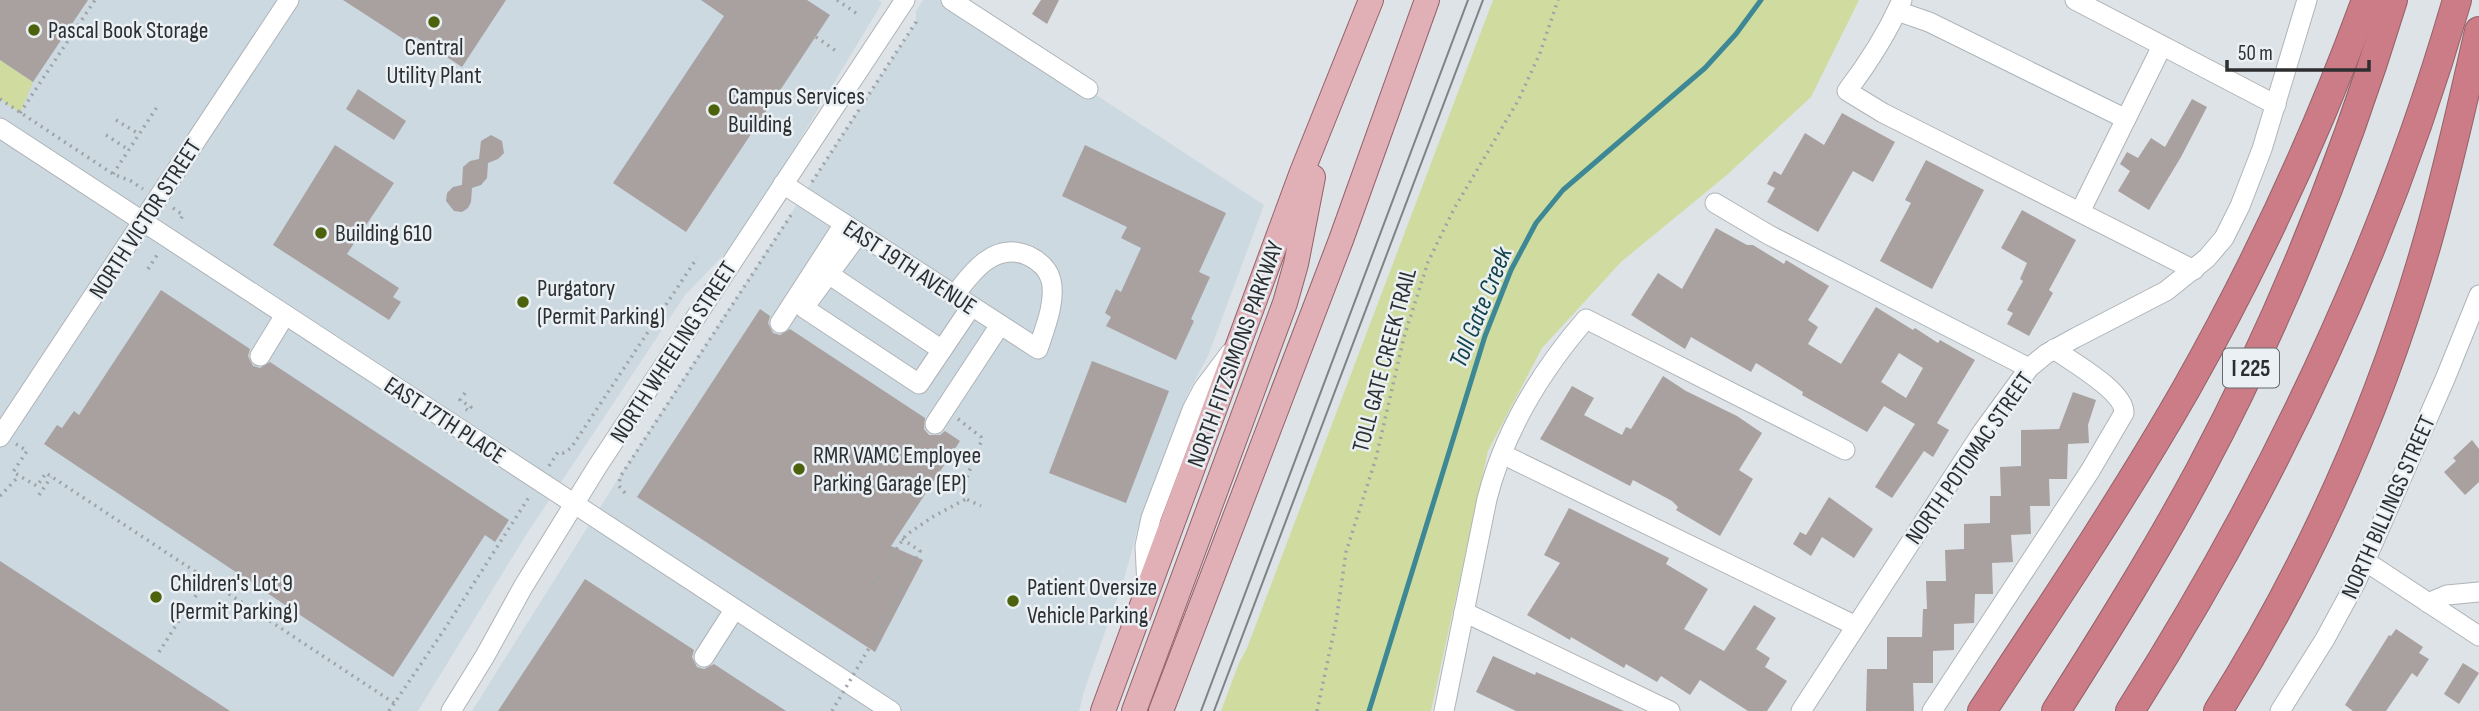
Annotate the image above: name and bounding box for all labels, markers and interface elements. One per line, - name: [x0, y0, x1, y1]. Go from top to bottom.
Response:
- marker: Central Utility Plant: [426, 14, 442, 30]
- place label: Pascal Book Storage: [48, 16, 208, 45]
- marker: Pascal Book Storage: [26, 22, 42, 38]
- scale bar: [2227, 28, 2369, 72]
- place label: Central Utility Plant: [386, 33, 482, 90]
- text: 50 m: [2238, 41, 2273, 66]
- place label: Campus Services Building: [728, 82, 865, 139]
- marker: Campus Services Building: [706, 102, 722, 118]
- street label: NORTH VICTOR STREET: [83, 134, 208, 304]
- street label: EAST 19TH AVENUE: [838, 214, 982, 321]
- place label: Building 610: [335, 219, 432, 248]
- marker: Building 610: [313, 225, 329, 241]
- street label: NORTH FITZSIMONS PARKWAY: [1181, 237, 1290, 471]
- water label: Toll Gate Creek: [1443, 242, 1520, 372]
- street label: NORTH WHEELING STREET: [604, 256, 743, 448]
- street label: TOLL GATE CREEK TRAIL: [1346, 265, 1423, 455]
- place label: Purgatory (Permit Parking): [537, 274, 665, 331]
- marker: Purgatory (Permit Parking): [515, 294, 531, 310]
- road number: I 225: [2223, 348, 2279, 388]
- street label: NORTH POTOMAC STREET: [1899, 366, 2040, 550]
- street label: EAST 17TH PLACE: [379, 370, 511, 470]
- street label: NORTH BILLINGS STREET: [2335, 411, 2442, 603]
- place label: RMR VAMC Employee Parking Garage (EP): [813, 441, 981, 498]
- marker: RMR VAMC Employee Parking Garage (EP): [791, 461, 807, 477]
- place label: Children's Lot 9 (Permit Parking): [170, 569, 298, 626]
- place label: Patient Oversize Vehicle Parking: [1027, 573, 1157, 630]
- marker: Children's Lot 9 (Permit Parking): [148, 589, 164, 605]
- marker: Patient Oversize Vehicle Parking: [1005, 593, 1021, 609]

